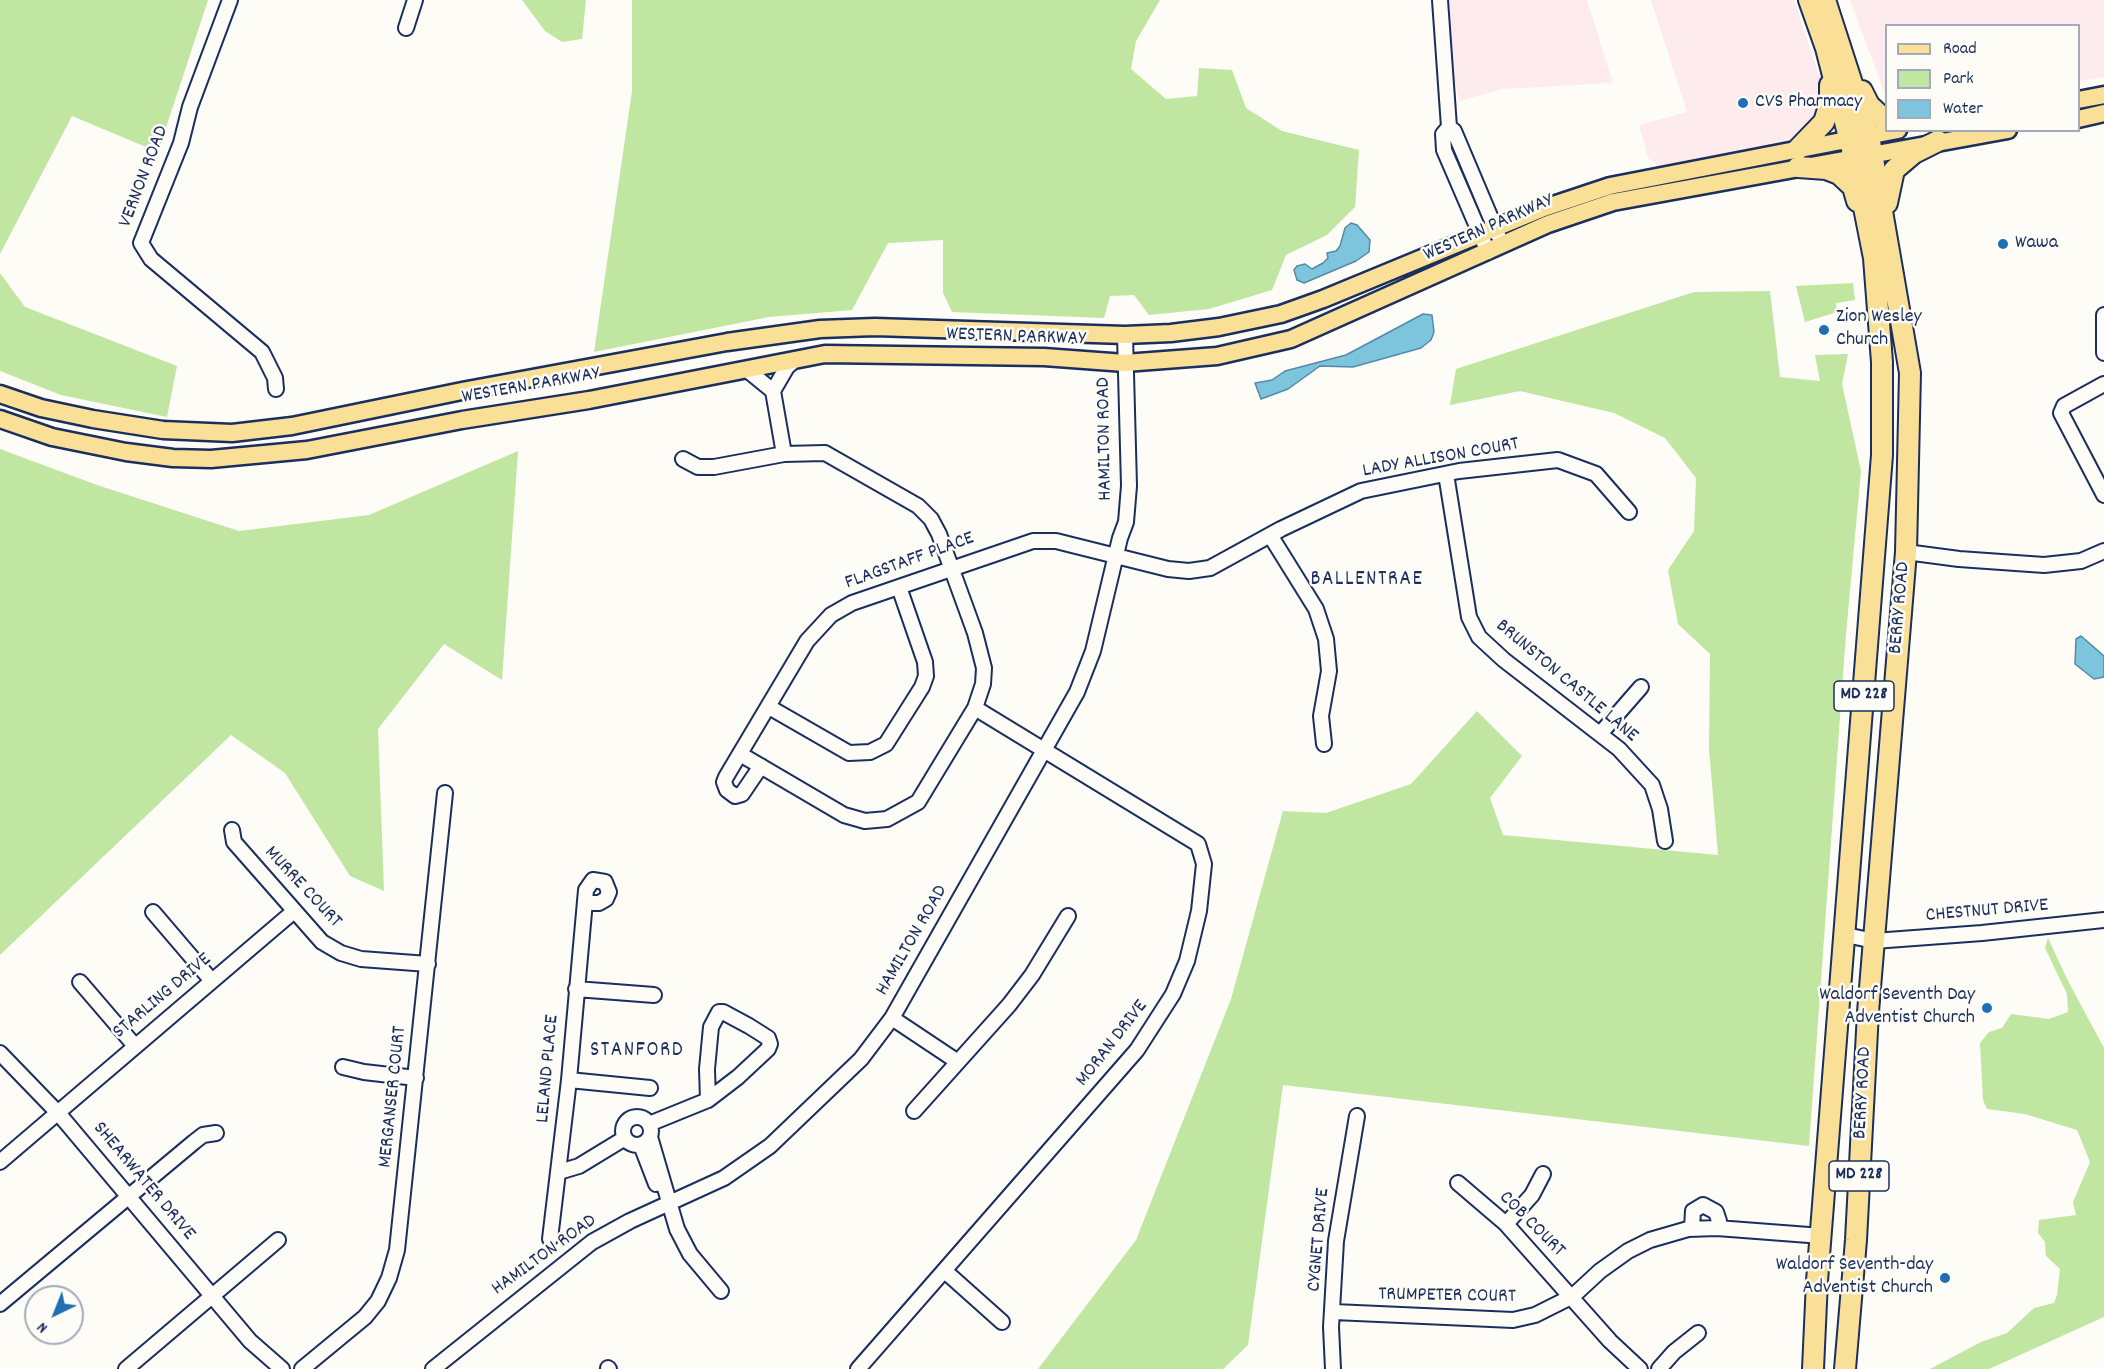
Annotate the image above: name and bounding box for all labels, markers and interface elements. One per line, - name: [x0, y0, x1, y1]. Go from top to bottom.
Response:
- legend: [1885, 24, 2080, 132]
- text: Road: [1943, 37, 1977, 62]
- text: Park: [1943, 67, 1974, 92]
- place label: CVS Pharmacy: [1755, 91, 1862, 115]
- marker: CVS Pharmacy: [1736, 96, 1750, 110]
- text: Water: [1943, 97, 1983, 122]
- street label: VERNON ROAD: [115, 123, 175, 231]
- street label: WESTERN PARKWAY: [1420, 190, 1558, 268]
- place label: Wawa: [2015, 232, 2058, 256]
- marker: Wawa: [1996, 237, 2010, 251]
- place label: Zion Wesley Church: [1836, 306, 1922, 353]
- marker: Zion Wesley Church: [1817, 323, 1831, 337]
- street label: WESTERN PARKWAY: [946, 324, 1086, 352]
- street label: WESTERN PARKWAY: [460, 363, 602, 411]
- street label: HAMILTON ROAD: [1093, 377, 1119, 501]
- street label: LADY ALLISON COURT: [1361, 433, 1521, 485]
- street label: FLAGSTAFF PLACE: [842, 528, 978, 596]
- street label: BERRY ROAD: [1885, 561, 1917, 655]
- district label: BALLENTRAE: [1310, 568, 1424, 594]
- street label: BRUNSTON CASTLE LANE: [1490, 615, 1642, 749]
- road number: MD 228: [1834, 681, 1894, 711]
- street label: MURRE COURT: [258, 842, 346, 934]
- street label: HAMILTON ROAD: [872, 881, 954, 1001]
- street label: CHESTNUT DRIVE: [1925, 895, 2049, 929]
- street label: STARLING DRIVE: [109, 949, 217, 1045]
- place label: Waldorf Seventh Day Adventist Church: [1819, 984, 1975, 1031]
- street label: MORAN DRIVE: [1072, 996, 1154, 1092]
- marker: Waldorf Seventh Day Adventist Church: [1980, 1001, 1994, 1015]
- street label: LELAND PLACE: [532, 1014, 566, 1124]
- street label: MERGANSER COURT: [375, 1025, 413, 1169]
- district label: STANFORD: [590, 1039, 684, 1065]
- street label: BERRY ROAD: [1850, 1046, 1878, 1140]
- street label: SHEARWATER DRIVE: [86, 1118, 200, 1246]
- road number: MD 228: [1829, 1161, 1889, 1191]
- street label: CYGNET DRIVE: [1304, 1187, 1336, 1293]
- street label: COB COURT: [1493, 1187, 1569, 1263]
- street label: HAMILTON ROAD: [488, 1210, 602, 1302]
- place label: Waldorf Seventh-day Adventist Church: [1776, 1254, 1933, 1301]
- marker: Waldorf Seventh-day Adventist Church: [1938, 1271, 1952, 1285]
- street label: TRUMPETER COURT: [1378, 1284, 1516, 1310]
- north arrow: [24, 1285, 84, 1345]
- text: N: [32, 1316, 53, 1338]

